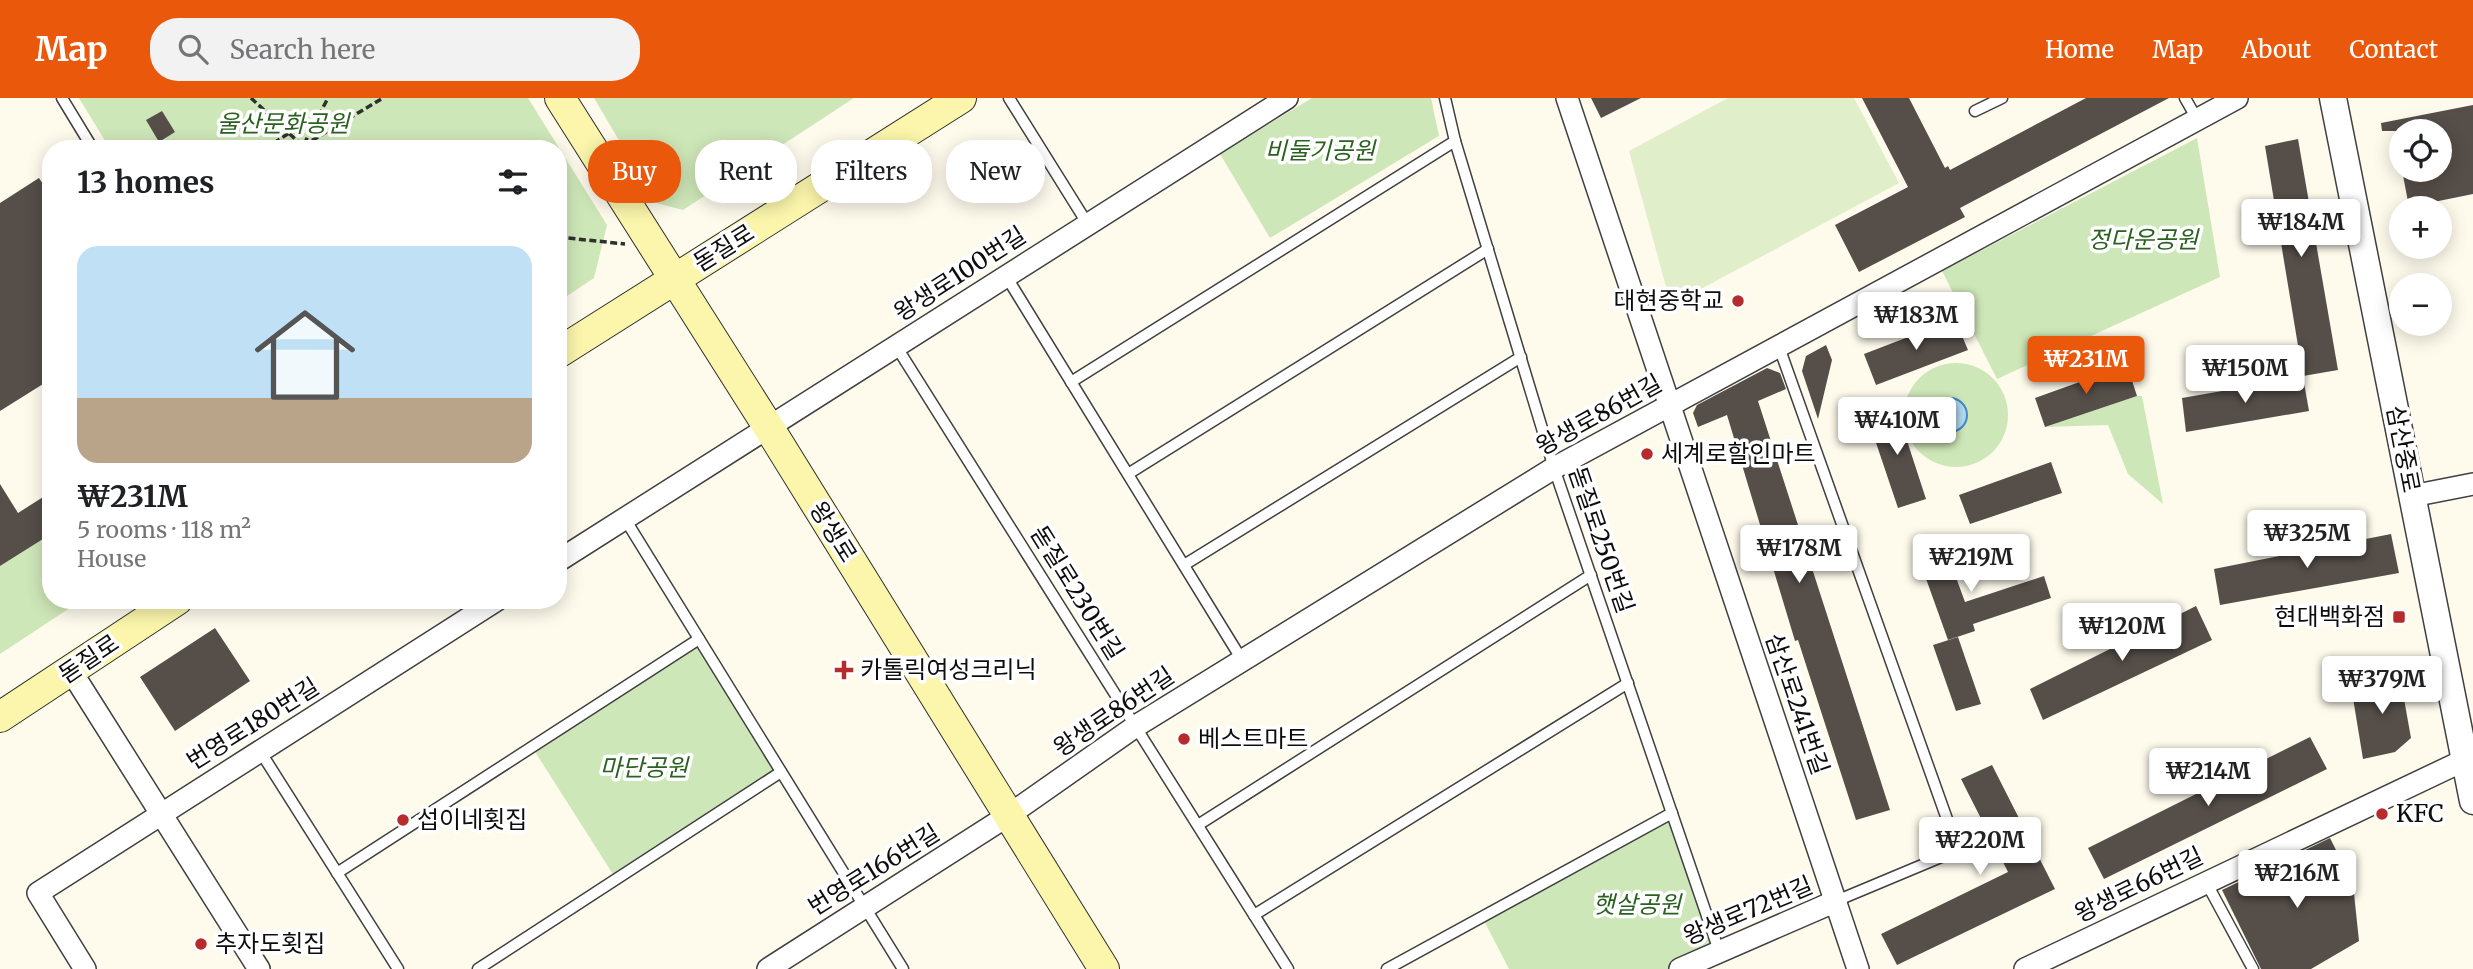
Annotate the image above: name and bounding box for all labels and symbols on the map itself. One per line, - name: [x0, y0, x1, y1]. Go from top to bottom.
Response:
- park label: 울산문화공원: [217, 108, 351, 139]
- park label: 비둘기공원: [1265, 135, 1377, 166]
- pin: ₩184M: [2252, 200, 2350, 259]
- street label: 돋질로: [687, 217, 760, 278]
- street label: 왕생로100번길: [888, 219, 1032, 328]
- park label: 정다운공원: [2088, 224, 2200, 255]
- place label: 대현중학교: [1614, 285, 1724, 316]
- pin: ₩183M: [1867, 292, 1965, 352]
- marker: 대현중학교: [1730, 293, 1746, 309]
- pin: ₩231M: [2037, 336, 2135, 396]
- pin: ₩150M: [2196, 345, 2294, 405]
- street label: 왕생로86번길: [1530, 367, 1667, 462]
- pin: ₩410M: [1848, 398, 1946, 457]
- street label: 삼산중로: [2380, 403, 2427, 495]
- place label: 세계로할인마트: [1661, 438, 1816, 469]
- marker: 세계로할인마트: [1639, 446, 1655, 462]
- street label: 돋질로250번길: [1562, 463, 1641, 617]
- street label: 왕생로: [803, 495, 864, 568]
- pin: ₩325M: [2258, 510, 2356, 570]
- street label: 돋질로230번길: [1024, 520, 1131, 666]
- pin: ₩178M: [1750, 526, 1848, 585]
- pin: ₩219M: [1922, 534, 2020, 594]
- place label: 현대백화점: [2275, 601, 2385, 632]
- pin: ₩120M: [2073, 603, 2171, 663]
- marker: 현대백화점: [2391, 609, 2407, 625]
- street label: 돋질로: [53, 627, 125, 690]
- street label: 삼산로241번길: [1759, 629, 1836, 779]
- place label: 카톨릭여성크리닉: [860, 654, 1037, 685]
- pin: ₩379M: [2333, 656, 2431, 716]
- marker: 카톨릭여성크리닉: [834, 660, 854, 680]
- street label: 왕생로86번길: [1047, 660, 1180, 763]
- street label: 번영로180번길: [181, 671, 325, 777]
- place label: 베스트마트: [1198, 723, 1308, 754]
- marker: 베스트마트: [1176, 731, 1192, 747]
- pin: ₩214M: [2159, 748, 2257, 808]
- park label: 마단공원: [600, 752, 690, 783]
- place label: KFC: [2396, 798, 2444, 829]
- place label: 섭이네횟집: [417, 804, 527, 835]
- marker: KFC: [2374, 806, 2390, 822]
- marker: 섭이네횟집: [395, 812, 411, 828]
- street label: 번영로166번길: [802, 817, 945, 922]
- pin: ₩220M: [1931, 818, 2029, 877]
- street label: 왕생로66번길: [2069, 840, 2208, 929]
- pin: ₩216M: [2248, 850, 2346, 910]
- street label: 왕생로72번길: [1678, 869, 1817, 952]
- park label: 햇살공원: [1593, 889, 1683, 920]
- place label: 추자도횟집: [215, 928, 325, 959]
- marker: 추자도횟집: [193, 936, 209, 952]

